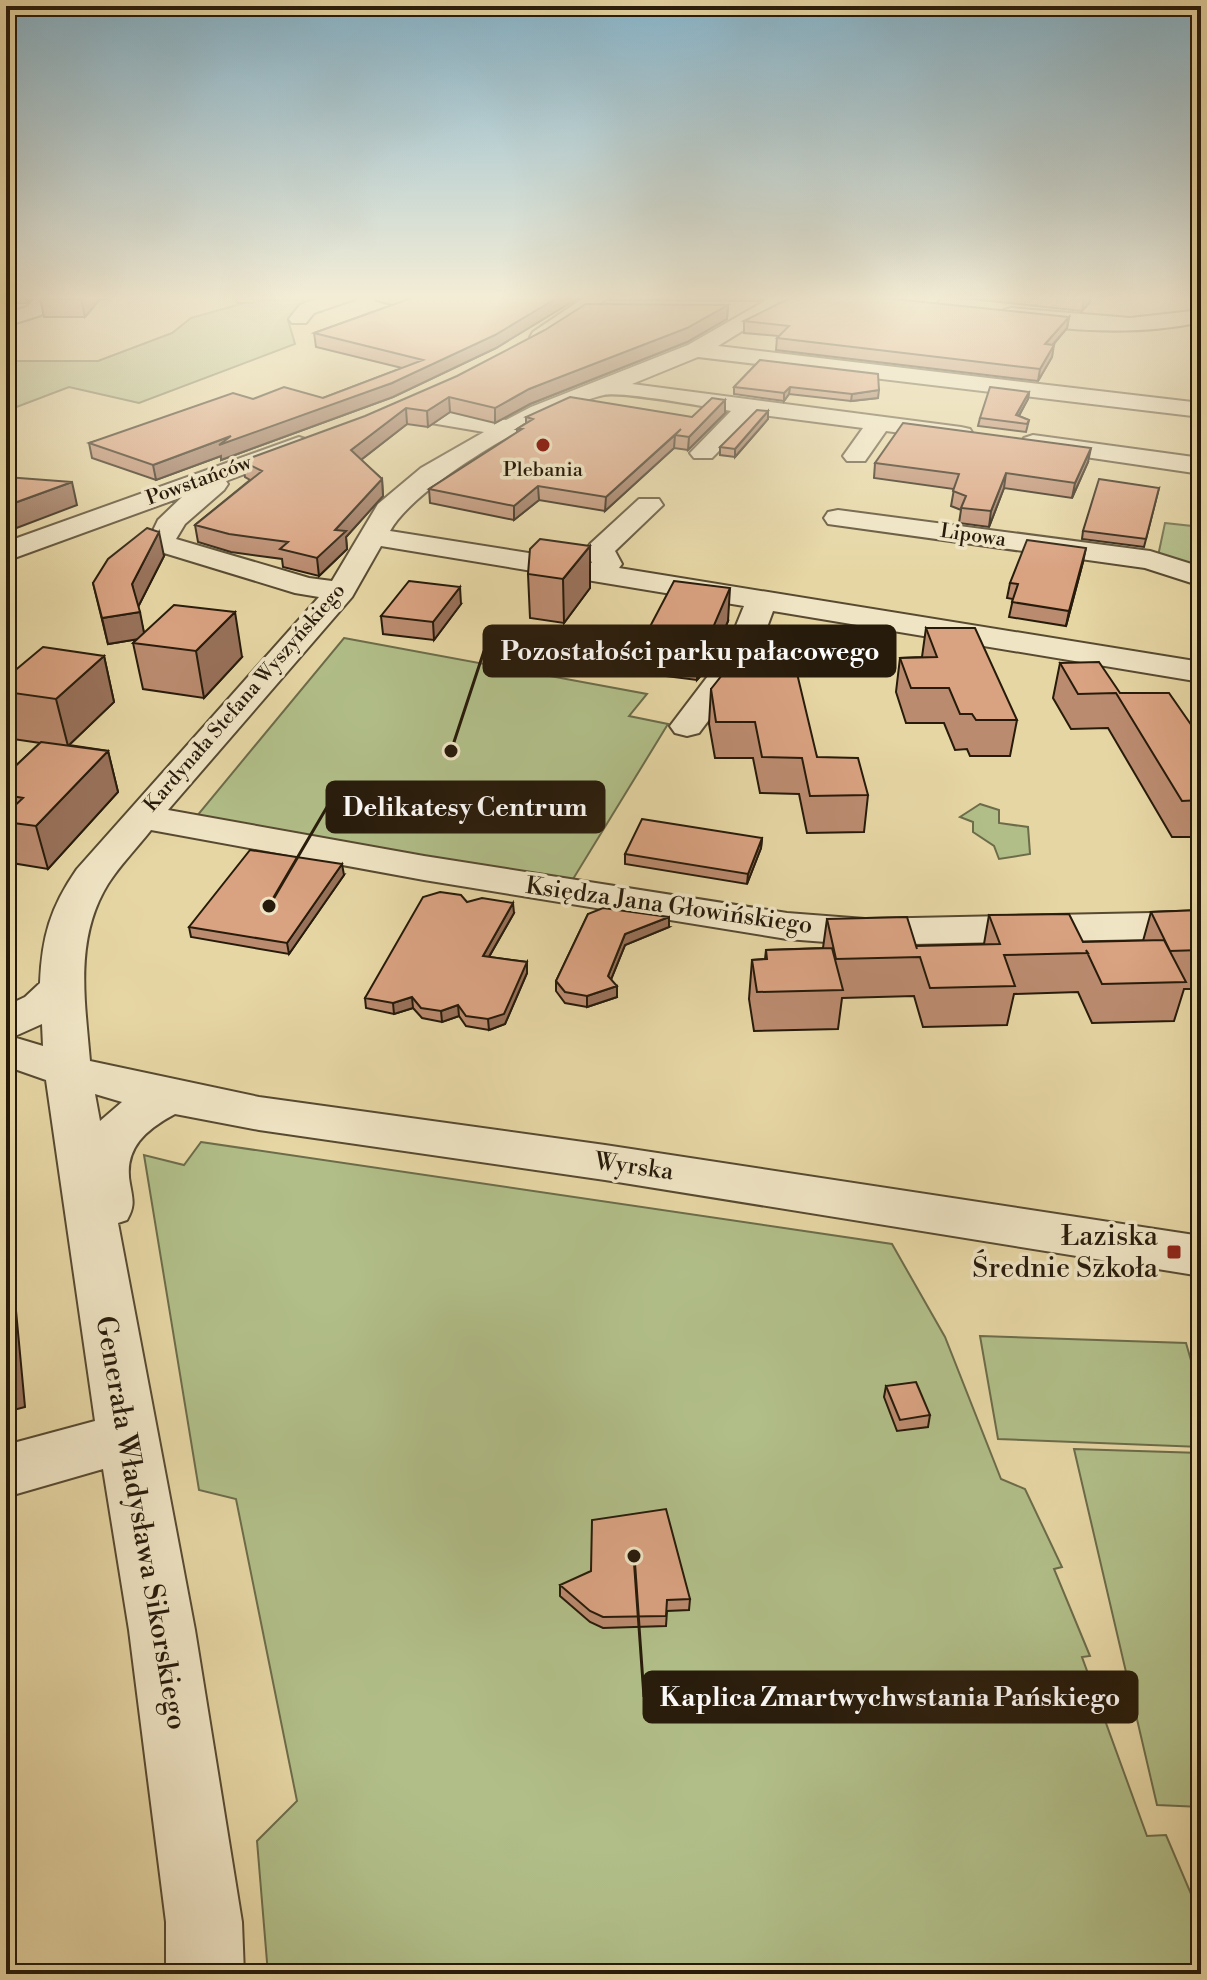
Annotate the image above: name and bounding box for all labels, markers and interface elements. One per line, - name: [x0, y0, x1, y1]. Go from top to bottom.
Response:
- marker: Plebania: [534, 436, 552, 454]
- street label: Powstańców: [143, 450, 256, 512]
- place label: Plebania: [503, 458, 584, 483]
- street label: Lipowa: [938, 519, 1008, 553]
- street label: Kardynała Stefana Wyszyńskiego: [139, 579, 351, 817]
- callout: Pozostałości parku pałacowego: [484, 626, 895, 676]
- text: Pozostałości parku pałacowego: [500, 636, 880, 668]
- callout: Delikatesy Centrum: [327, 782, 604, 832]
- text: Delikatesy Centrum: [342, 792, 588, 824]
- street label: Księdza Jana Głowińskiego: [524, 871, 814, 941]
- street label: Wyrska: [592, 1146, 676, 1187]
- place label: Łaziska Średnie Szkoła: [972, 1219, 1159, 1286]
- marker: Łaziska Średnie Szkoła: [1165, 1243, 1183, 1261]
- street label: Generała Władysława Sikorskiego: [87, 1313, 195, 1733]
- callout: Kaplica Zmartwychwstania Pańskiego: [644, 1672, 1137, 1722]
- text: Kaplica Zmartwychwstania Pańskiego: [660, 1682, 1120, 1714]

